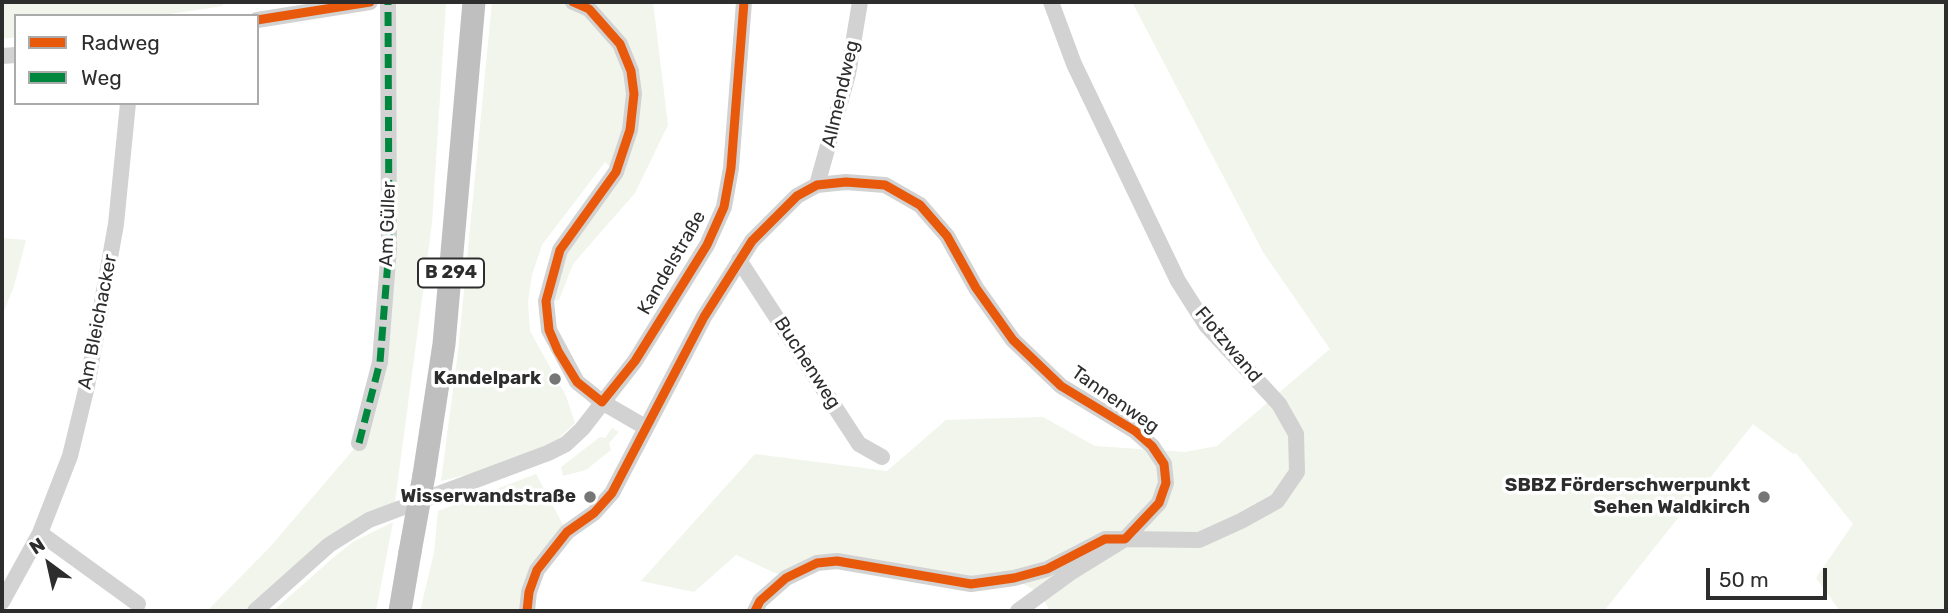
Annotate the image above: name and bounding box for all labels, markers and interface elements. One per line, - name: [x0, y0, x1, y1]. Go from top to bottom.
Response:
- legend: [14, 14, 259, 105]
- text: Radweg: [81, 30, 160, 55]
- street label: Allmendweg: [818, 38, 864, 150]
- text: Weg: [81, 65, 122, 90]
- street label: Am Güller: [375, 181, 401, 267]
- street label: Kandelstraße: [633, 207, 711, 319]
- street label: Am Bleichacker: [74, 253, 122, 391]
- road number: B 294: [418, 258, 484, 288]
- street label: Flotzwand: [1190, 302, 1266, 388]
- street label: Buchenweg: [769, 313, 845, 413]
- street label: Tannenweg: [1067, 361, 1163, 439]
- place label: Kandelpark: [433, 368, 541, 390]
- marker: Kandelpark: [547, 371, 563, 387]
- place label: SBBZ Förderschwerpunkt Sehen Waldkirch: [1505, 475, 1750, 519]
- place label: Wisserwandstraße: [400, 486, 576, 508]
- marker: Wisserwandstraße: [582, 489, 598, 505]
- marker: SBBZ Förderschwerpunkt Sehen Waldkirch: [1756, 489, 1772, 505]
- north arrow: [14, 529, 84, 599]
- text: N: [25, 533, 49, 559]
- scale bar: [1710, 554, 1831, 598]
- text: 50 m: [1719, 567, 1769, 592]

